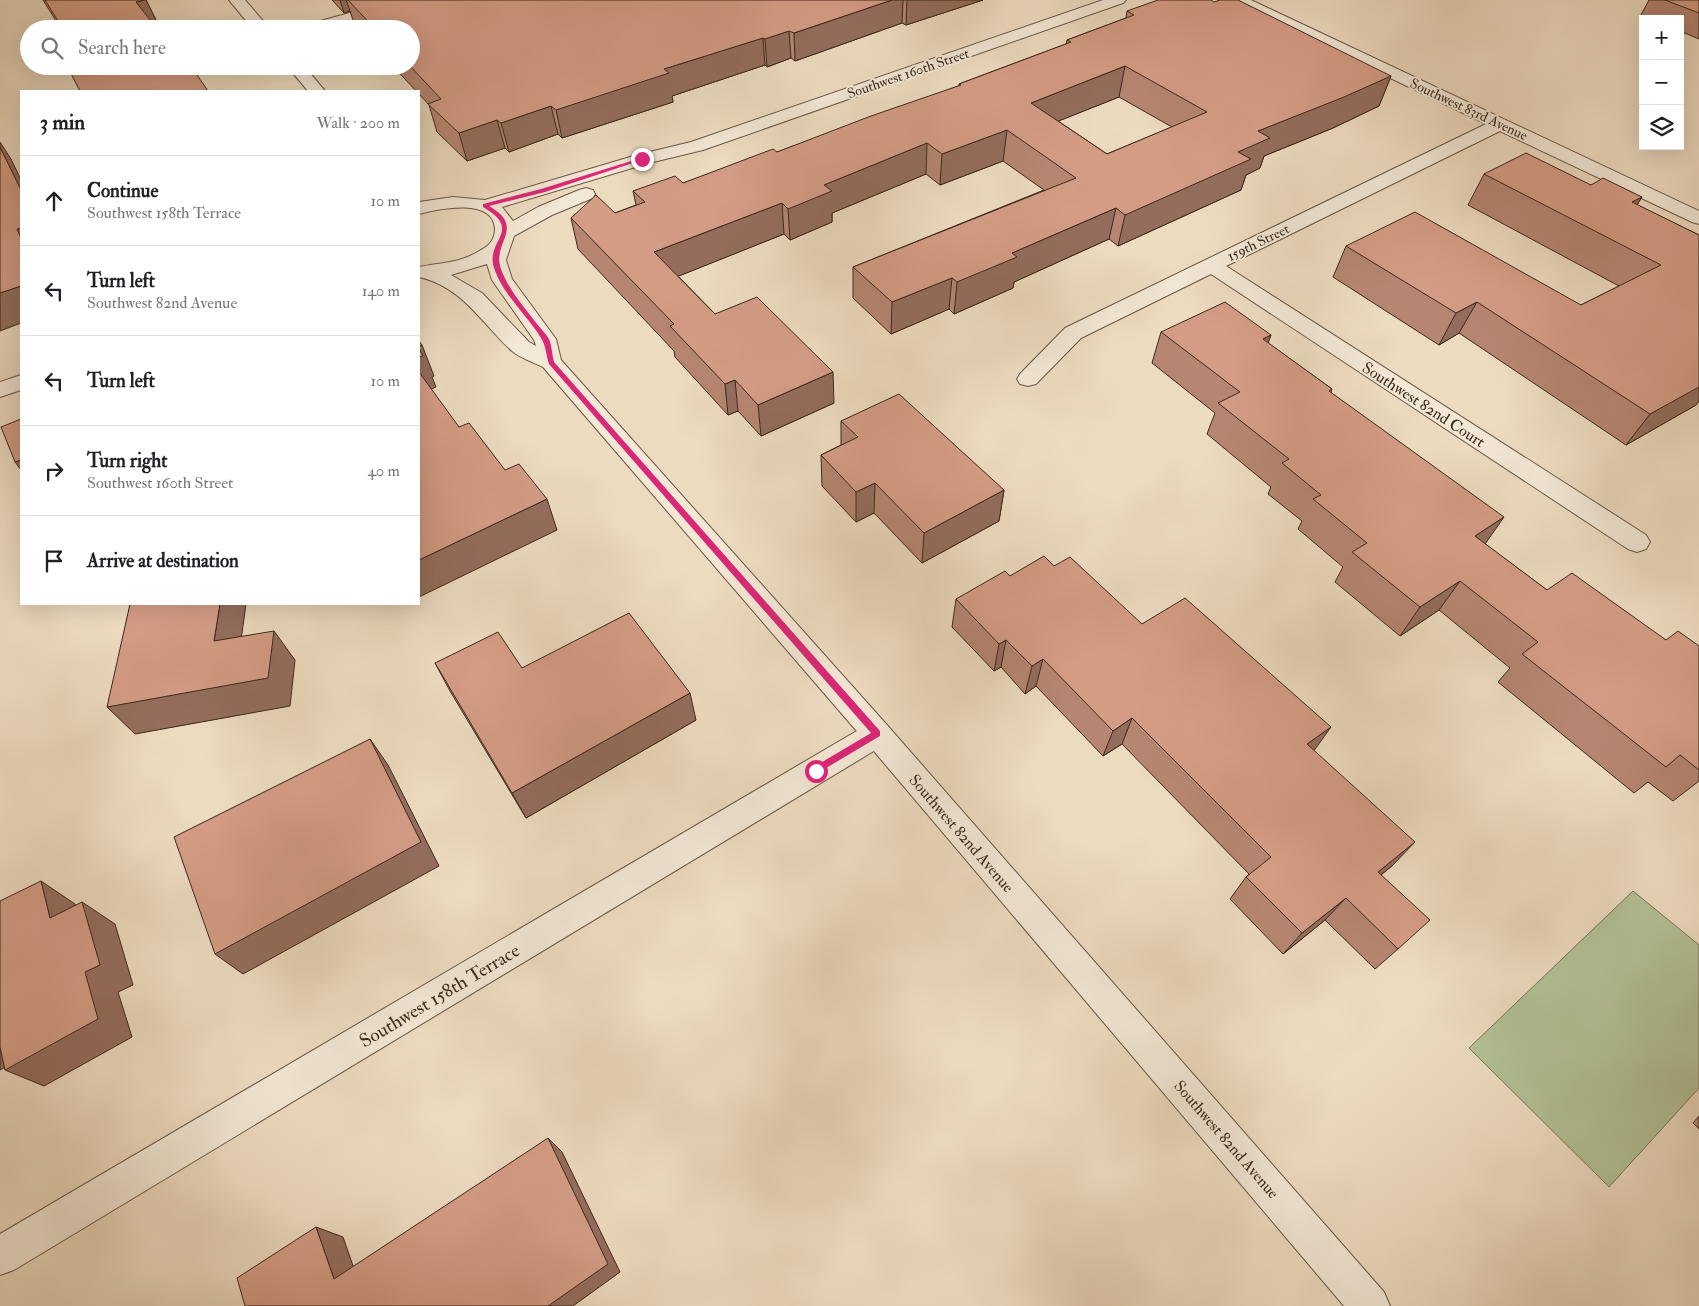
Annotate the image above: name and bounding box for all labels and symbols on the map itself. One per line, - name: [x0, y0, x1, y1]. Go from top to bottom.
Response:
- street label: Southwest 160th Street: [845, 44, 972, 102]
- street label: Southwest 83rd Avenue: [1407, 75, 1530, 144]
- route end: [631, 148, 654, 171]
- street label: 159th Street: [1224, 220, 1292, 265]
- street label: Southwest 82nd Court: [1358, 358, 1489, 452]
- route start: [805, 760, 828, 783]
- street label: Southwest 82nd Avenue: [904, 770, 1018, 897]
- street label: Southwest 158th Terrace: [355, 938, 524, 1053]
- street label: Southwest 82nd Avenue: [1169, 1076, 1283, 1203]

